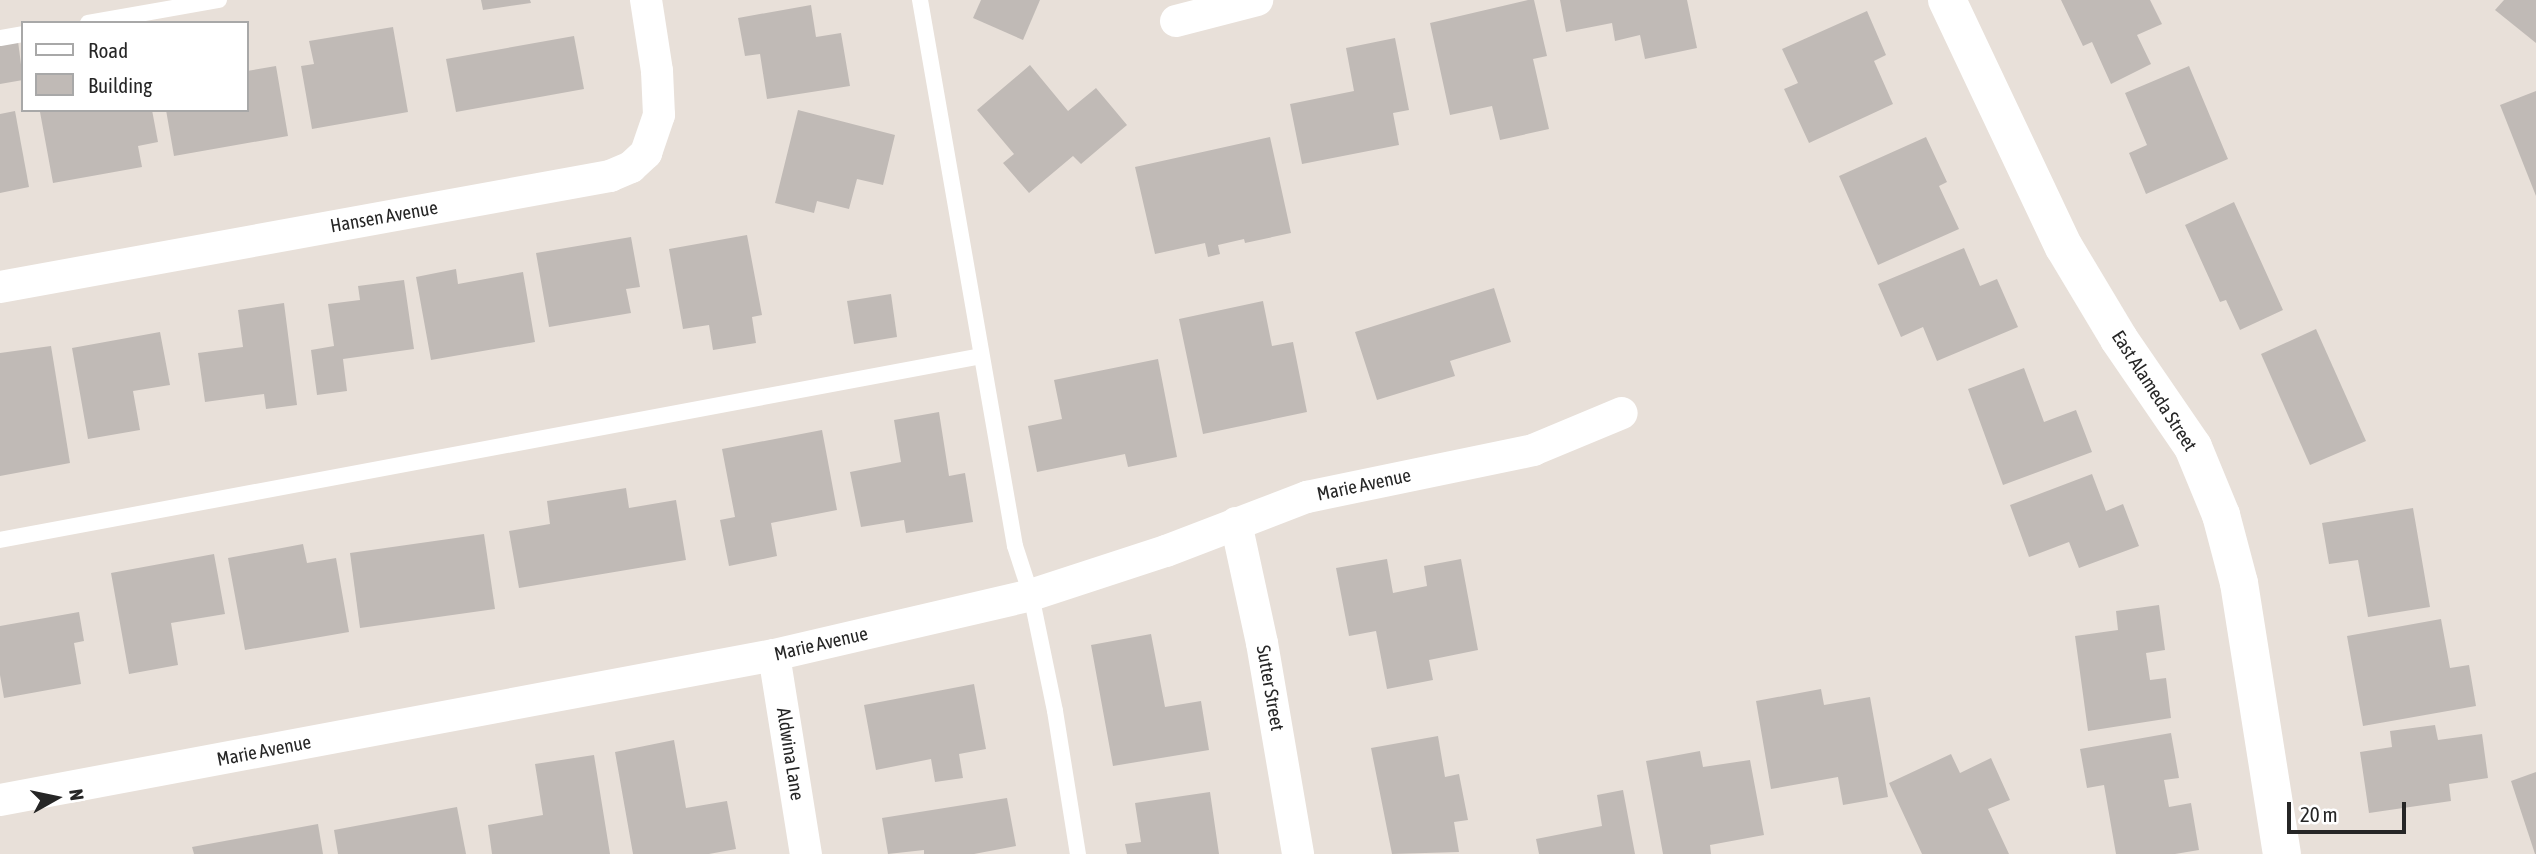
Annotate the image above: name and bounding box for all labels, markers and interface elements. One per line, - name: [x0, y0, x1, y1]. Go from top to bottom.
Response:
- legend: [21, 21, 248, 112]
- text: Road: [88, 38, 128, 62]
- text: Building: [88, 73, 152, 97]
- street label: Hansen Avenue: [328, 196, 440, 238]
- street label: East Alameda Street: [2107, 326, 2201, 456]
- street label: Marie Avenue: [1315, 464, 1413, 506]
- street label: Marie Avenue: [772, 622, 870, 666]
- street label: Sutter Street: [1251, 643, 1289, 733]
- street label: Aldwina Lane: [771, 706, 809, 802]
- street label: Marie Avenue: [215, 731, 313, 771]
- north arrow: [21, 763, 91, 833]
- text: N: [65, 787, 88, 802]
- scale bar: [2291, 788, 2410, 832]
- text: 20 m: [2300, 802, 2338, 826]

